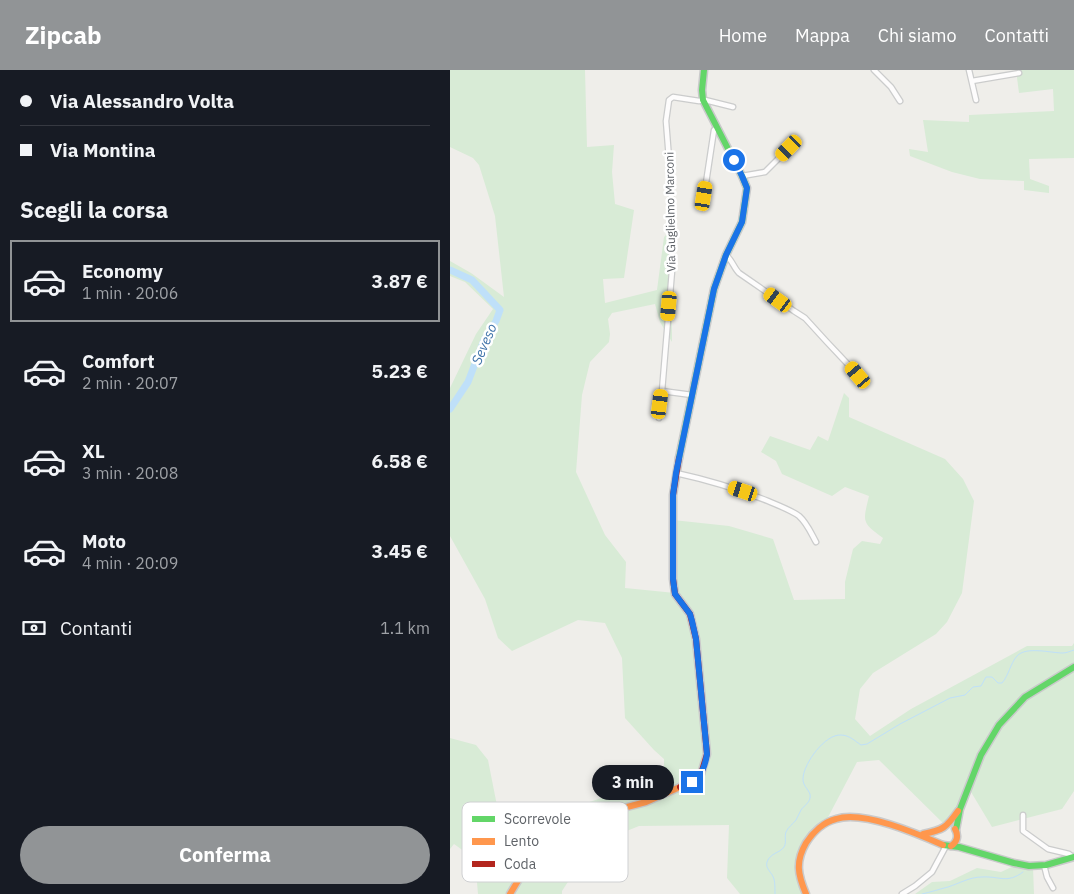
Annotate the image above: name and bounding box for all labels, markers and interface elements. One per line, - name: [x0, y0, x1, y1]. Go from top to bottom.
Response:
- text: Zipcab: [25, 19, 102, 51]
- text: Home: [719, 24, 767, 47]
- text: Mappa: [795, 24, 850, 47]
- text: Chi siamo: [878, 24, 957, 47]
- text: Contatti: [985, 24, 1049, 47]
- text: Via Alessandro Volta: [50, 89, 234, 113]
- car: [773, 132, 804, 164]
- text: Via Montina: [50, 138, 156, 162]
- route start: [723, 149, 745, 171]
- street label: Via Guglielmo Marconi: [661, 152, 679, 272]
- car: [694, 180, 713, 212]
- text: Scegli la corsa: [20, 195, 168, 224]
- icon: car: [22, 259, 67, 304]
- text: Economy: [82, 259, 163, 283]
- text: 3.87 €: [372, 269, 428, 293]
- text: 1 min · 20:06: [82, 283, 178, 303]
- car: [761, 285, 794, 315]
- car: [660, 290, 677, 322]
- water label: Seveso: [467, 320, 501, 367]
- icon: car: [22, 349, 67, 394]
- text: Comfort: [82, 349, 155, 373]
- text: 5.23 €: [372, 359, 428, 383]
- car: [842, 359, 873, 391]
- text: 2 min · 20:07: [82, 373, 178, 393]
- car: [650, 388, 669, 420]
- icon: car: [22, 439, 67, 484]
- text: XL: [82, 439, 105, 463]
- text: 6.58 €: [372, 449, 428, 473]
- text: 3 min · 20:08: [82, 463, 178, 483]
- car: [726, 479, 759, 503]
- icon: car: [22, 529, 67, 574]
- text: Moto: [82, 529, 126, 553]
- text: 3.45 €: [372, 539, 428, 563]
- text: 4 min · 20:09: [82, 553, 178, 573]
- icon: cash: [20, 614, 48, 642]
- text: Contanti: [60, 616, 132, 640]
- text: 1.1 km: [380, 618, 430, 638]
- callout: 3 min: [592, 764, 674, 800]
- route end: [681, 771, 703, 793]
- text: 3 min: [612, 772, 654, 792]
- legend: [462, 802, 628, 882]
- text: Scorrevole: [504, 810, 571, 828]
- button: Conferma: [20, 826, 430, 884]
- text: Lento: [504, 832, 539, 850]
- text: Coda: [504, 855, 537, 873]

